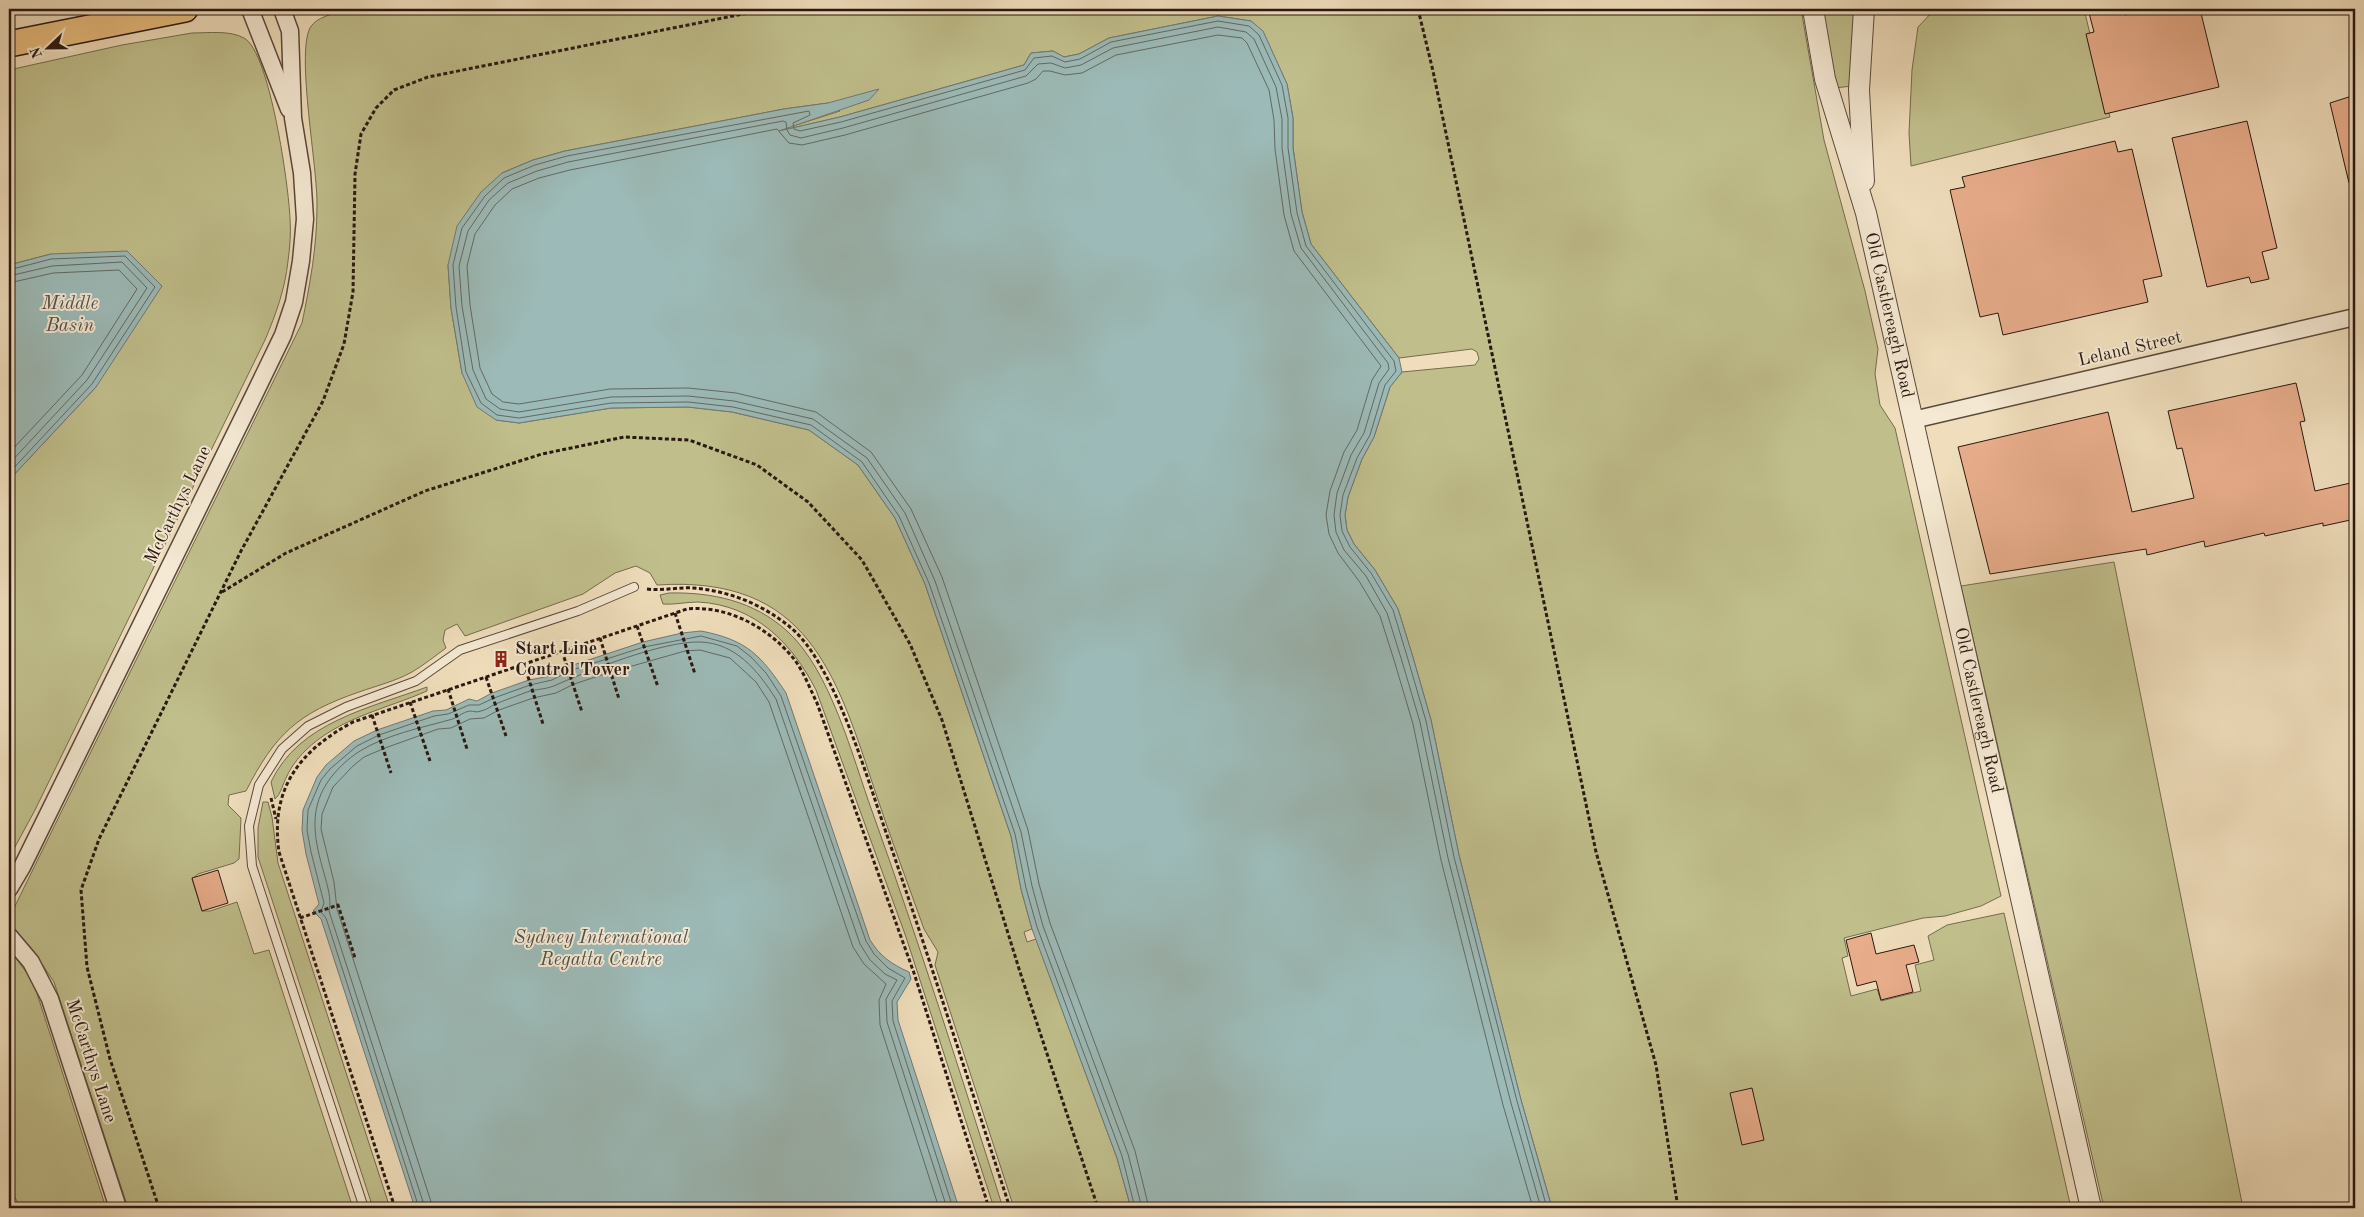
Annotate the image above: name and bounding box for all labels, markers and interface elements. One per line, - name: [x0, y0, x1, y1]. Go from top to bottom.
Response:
- north arrow: [22, 22, 72, 72]
- text: N: [28, 45, 45, 60]
- street label: Old Castlereagh Road: [1862, 231, 1917, 400]
- water label: Middle Basin: [41, 295, 99, 336]
- street label: Leland Street: [2076, 328, 2184, 370]
- street label: McCarthys Lane: [142, 443, 214, 567]
- street label: Old Castlereagh Road: [1951, 626, 2006, 795]
- place label: Start Line Control Tower: [515, 640, 630, 679]
- building icon: Start Line Control Tower: [491, 649, 511, 669]
- water label: Sydney International Regatta Centre: [514, 929, 689, 970]
- street label: McCarthys Lane: [63, 997, 119, 1125]

